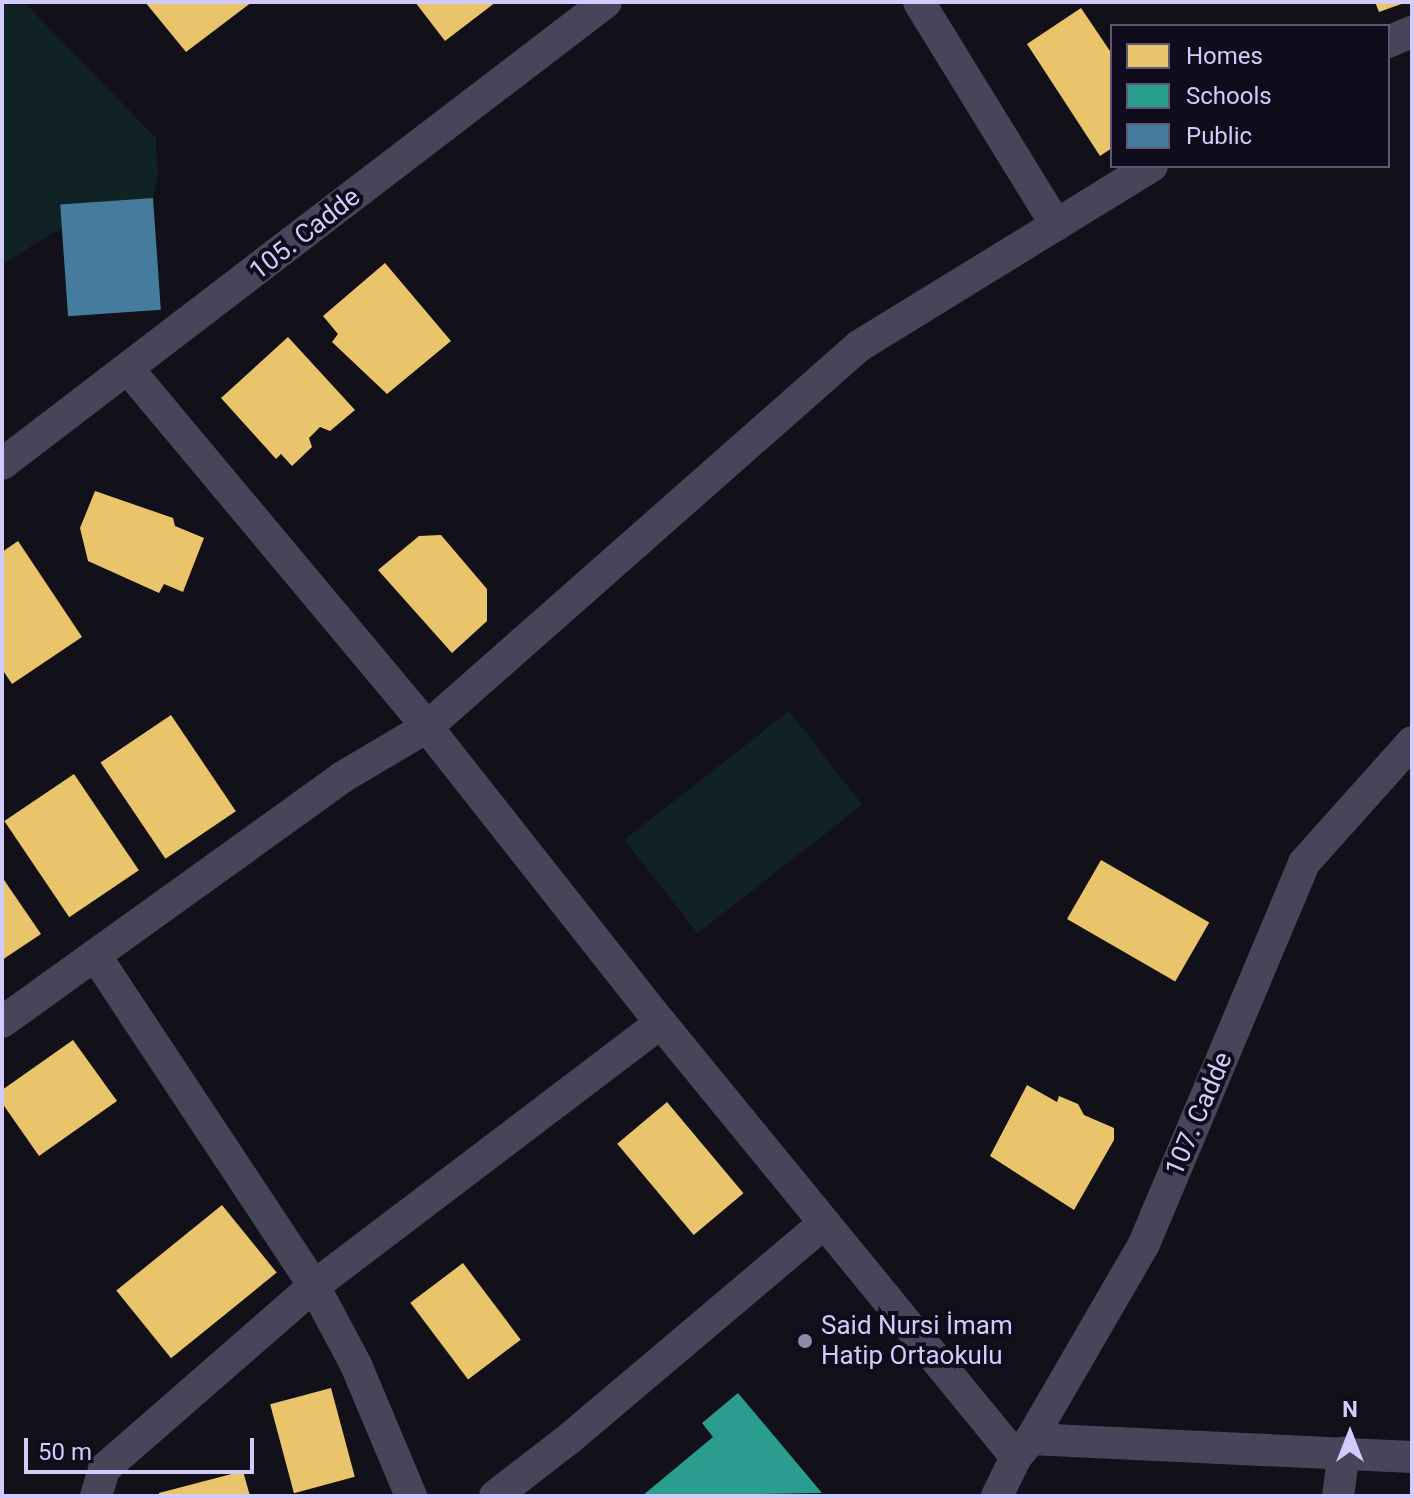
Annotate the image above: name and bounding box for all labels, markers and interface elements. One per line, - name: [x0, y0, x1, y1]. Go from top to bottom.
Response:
- legend: [1110, 24, 1390, 168]
- text: Homes: [1186, 42, 1263, 70]
- text: Schools: [1186, 82, 1272, 110]
- text: Public: [1186, 122, 1252, 150]
- street label: 105. Cadde: [244, 181, 366, 287]
- street label: 107. Cadde: [1159, 1047, 1239, 1181]
- place label: Said Nursi İmam Hatip Ortaokulu: [821, 1310, 1013, 1372]
- marker: Said Nursi İmam Hatip Ortaokulu: [796, 1332, 814, 1350]
- north arrow: [1310, 1394, 1390, 1474]
- text: N: [1342, 1397, 1358, 1422]
- scale bar: [28, 1422, 258, 1472]
- text: 50 m: [38, 1438, 92, 1466]

